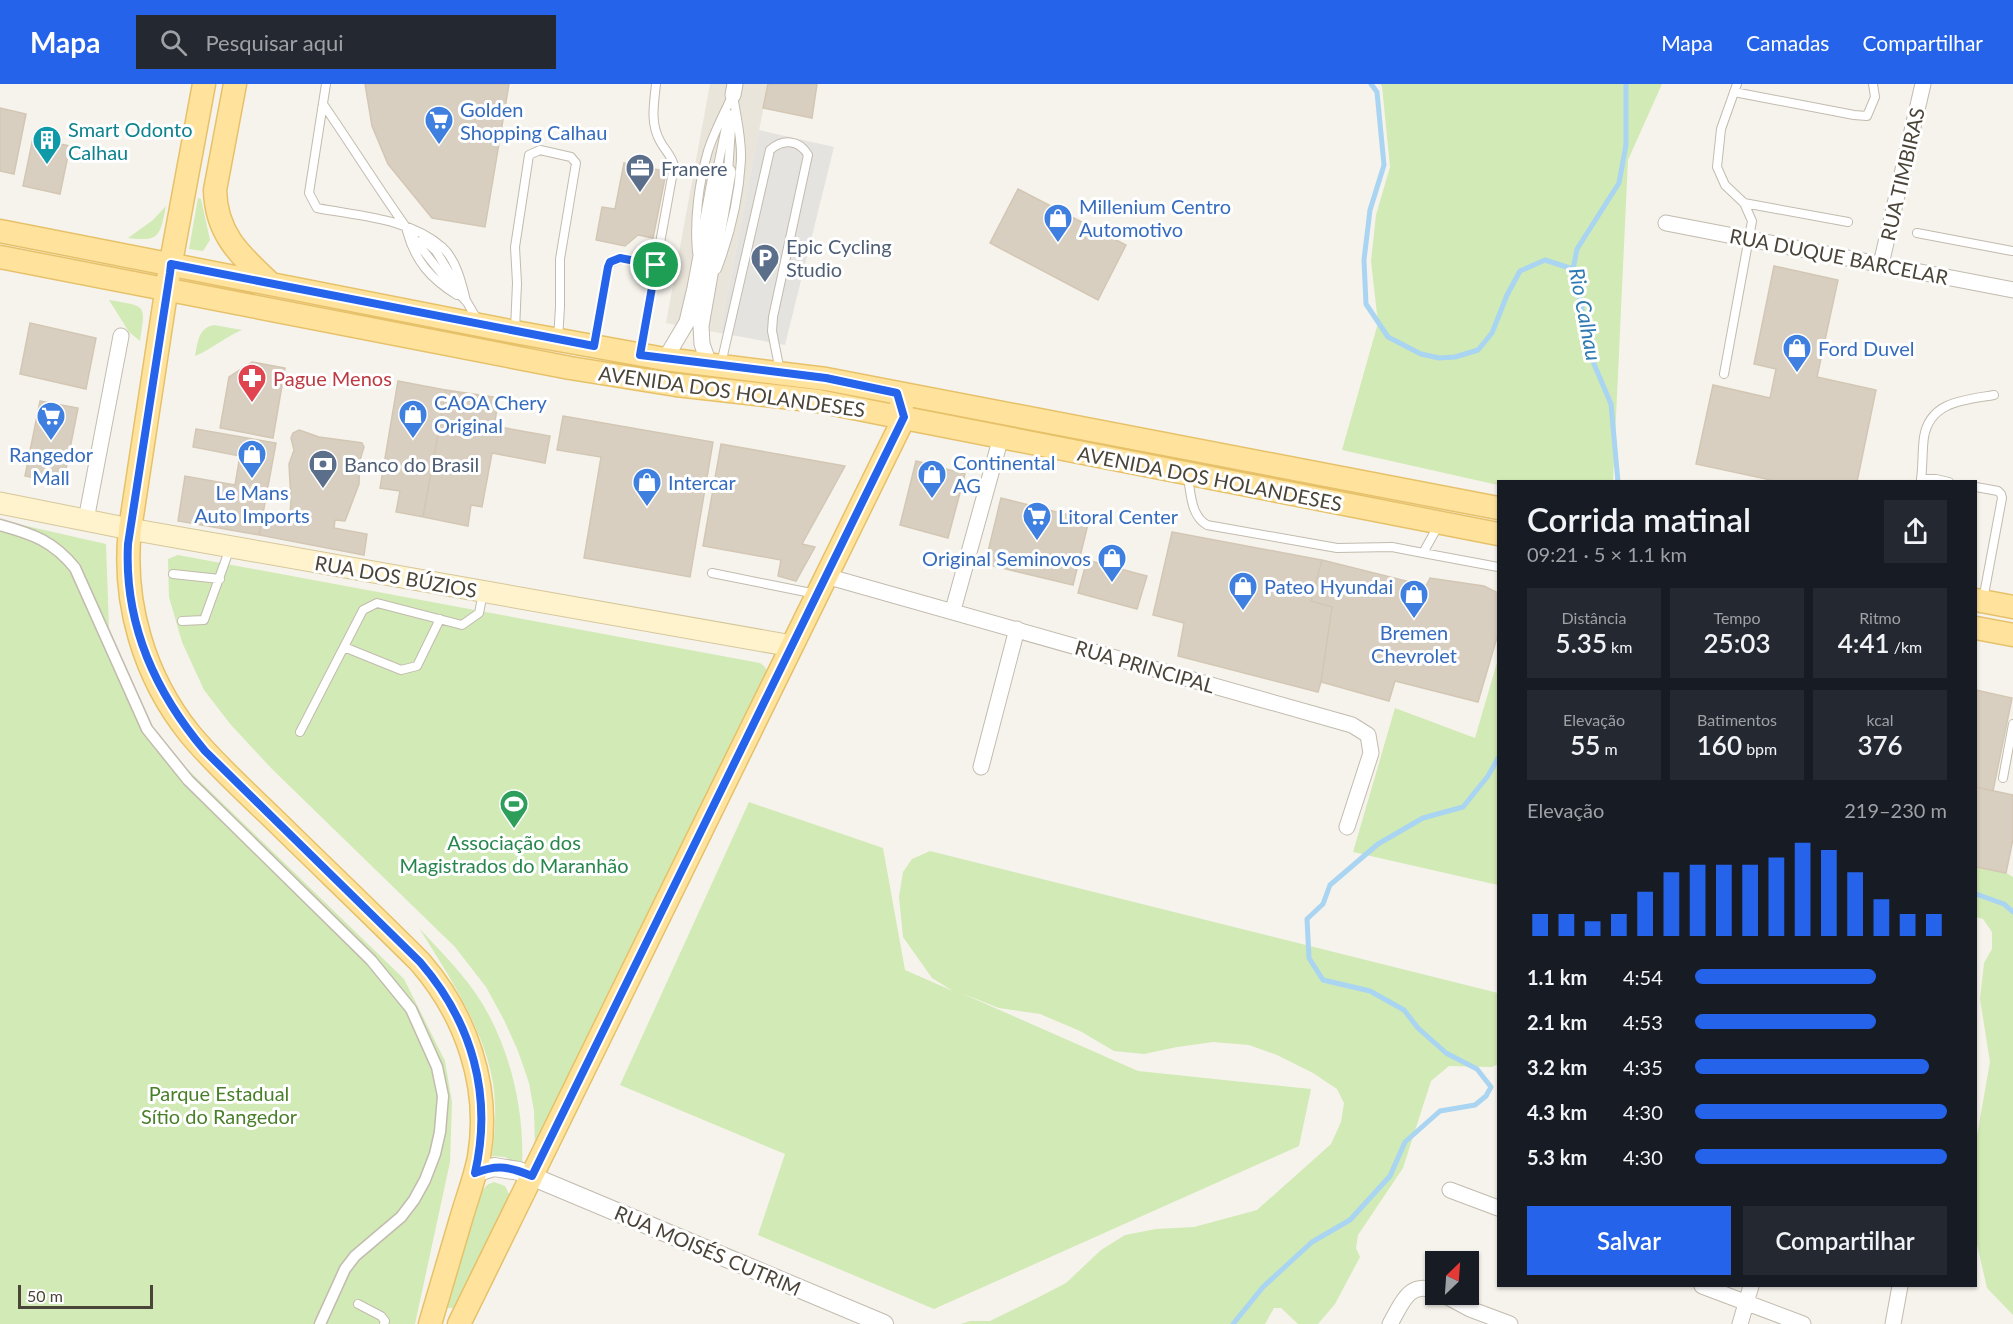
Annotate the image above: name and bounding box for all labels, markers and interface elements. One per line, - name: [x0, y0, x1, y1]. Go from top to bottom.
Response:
- search box: [136, 15, 556, 69]
- text: Mapa: [30, 25, 100, 59]
- icon: search: [157, 26, 190, 59]
- text: Pesquisar aqui: [205, 29, 344, 56]
- text: Mapa: [1661, 30, 1713, 55]
- text: Camadas: [1746, 30, 1829, 55]
- text: Compartilhar: [1862, 30, 1983, 55]
- place label: Golden Shopping Calhau: [460, 97, 607, 144]
- supermarket icon: Golden Shopping Calhau: [423, 104, 455, 146]
- street label: RUA TIMBIRAS: [1875, 105, 1929, 243]
- place label: Smart Odonto Calhau: [68, 117, 192, 164]
- building icon: Smart Odonto Calhau: [31, 124, 63, 166]
- office icon: Franere: [624, 152, 656, 194]
- place label: Franere: [661, 156, 728, 180]
- place label: Millenium Centro Automotivo: [1079, 194, 1231, 241]
- shop icon: Millenium Centro Automotivo: [1042, 202, 1074, 244]
- street label: RUA DUQUE BARCELAR: [1728, 223, 1951, 289]
- place label: Epic Cycling Studio: [786, 234, 892, 281]
- pin: [630, 239, 681, 290]
- parking icon: Epic Cycling Studio: [749, 242, 781, 284]
- icon: arrive: [639, 248, 672, 281]
- water label: Rio Calhau: [1565, 265, 1607, 363]
- shop icon: Ford Duvel: [1781, 332, 1813, 374]
- place label: Ford Duvel: [1818, 336, 1915, 360]
- street label: AVENIDA DOS HOLANDESES: [597, 360, 867, 422]
- pharmacy icon: Pague Menos: [236, 362, 268, 404]
- place label: Pague Menos: [273, 366, 392, 390]
- place label: CAOA Chery Original: [434, 390, 548, 437]
- shop icon: CAOA Chery Original: [397, 398, 429, 440]
- supermarket icon: Rangedor Mall: [35, 400, 67, 442]
- shop icon: Le Mans Auto Imports: [236, 438, 268, 480]
- street label: AVENIDA DOS HOLANDESES: [1076, 441, 1344, 515]
- place label: Rangedor Mall: [9, 442, 94, 489]
- bank icon: Banco do Brasil: [307, 448, 339, 490]
- place label: Continental AG: [953, 450, 1055, 497]
- place label: Banco do Brasil: [344, 452, 479, 476]
- shop icon: Continental AG: [916, 458, 948, 500]
- shop icon: Intercar: [631, 466, 663, 508]
- place label: Intercar: [668, 470, 737, 494]
- place label: Le Mans Auto Imports: [194, 480, 310, 527]
- text: Corrida matinal: [1527, 499, 1751, 539]
- supermarket icon: Litoral Center: [1021, 500, 1053, 542]
- button: share: [1884, 500, 1947, 563]
- place label: Litoral Center: [1058, 504, 1179, 528]
- shop icon: Original Seminovos: [1096, 542, 1128, 584]
- text: 09:21 · 5 × 1.1 km: [1527, 542, 1687, 566]
- place label: Original Seminovos: [922, 546, 1091, 570]
- street label: RUA DOS BÚZIOS: [313, 550, 479, 602]
- shop icon: Pateo Hyundai: [1227, 570, 1259, 612]
- place label: Pateo Hyundai: [1264, 574, 1393, 598]
- shop icon: Bremen Chevrolet: [1398, 578, 1430, 620]
- text: Distância: [1562, 608, 1626, 627]
- text: Tempo: [1713, 608, 1761, 627]
- text: Ritmo: [1859, 608, 1901, 627]
- place label: Bremen Chevrolet: [1371, 620, 1457, 667]
- text: 5.35: [1556, 627, 1607, 659]
- text: 25:03: [1704, 627, 1770, 659]
- text: 4:41: [1838, 627, 1890, 659]
- street label: RUA PRINCIPAL: [1072, 635, 1218, 697]
- text: km: [1607, 637, 1632, 656]
- text: /km: [1890, 637, 1922, 656]
- text: Elevação: [1563, 710, 1625, 729]
- text: Batimentos: [1697, 710, 1777, 729]
- text: kcal: [1866, 710, 1894, 729]
- text: 55: [1570, 729, 1600, 761]
- text: 160: [1697, 729, 1742, 761]
- text: 376: [1857, 729, 1903, 761]
- text: m: [1600, 739, 1618, 758]
- text: bpm: [1742, 739, 1777, 758]
- sports icon: Associação dos Magistrados do Maranhão: [498, 788, 530, 830]
- text: Elevação: [1527, 798, 1604, 822]
- text: 219–230 m: [1844, 798, 1947, 822]
- place label: Associação dos Magistrados do Maranhão: [399, 830, 629, 877]
- text: 1.1 km: [1527, 965, 1587, 989]
- text: 4:54: [1623, 965, 1663, 989]
- text: 2.1 km: [1527, 1010, 1587, 1034]
- text: 4:53: [1623, 1010, 1663, 1034]
- text: 3.2 km: [1527, 1055, 1587, 1079]
- text: 4:35: [1623, 1055, 1663, 1079]
- park label: Parque Estadual Sítio do Rangedor: [141, 1081, 298, 1128]
- text: 4.3 km: [1527, 1100, 1587, 1124]
- text: 4:30: [1623, 1100, 1663, 1124]
- text: 5.3 km: [1527, 1145, 1587, 1169]
- text: 4:30: [1623, 1145, 1663, 1169]
- street label: RUA MOISÉS CUTRIM: [611, 1200, 805, 1300]
- button: Salvar: [1527, 1206, 1731, 1275]
- button: Compartilhar: [1743, 1206, 1947, 1275]
- north arrow: [1425, 1251, 1479, 1305]
- map controls: [1425, 1251, 1479, 1305]
- scale bar: [18, 1282, 153, 1310]
- text: 50 m: [27, 1286, 63, 1305]

